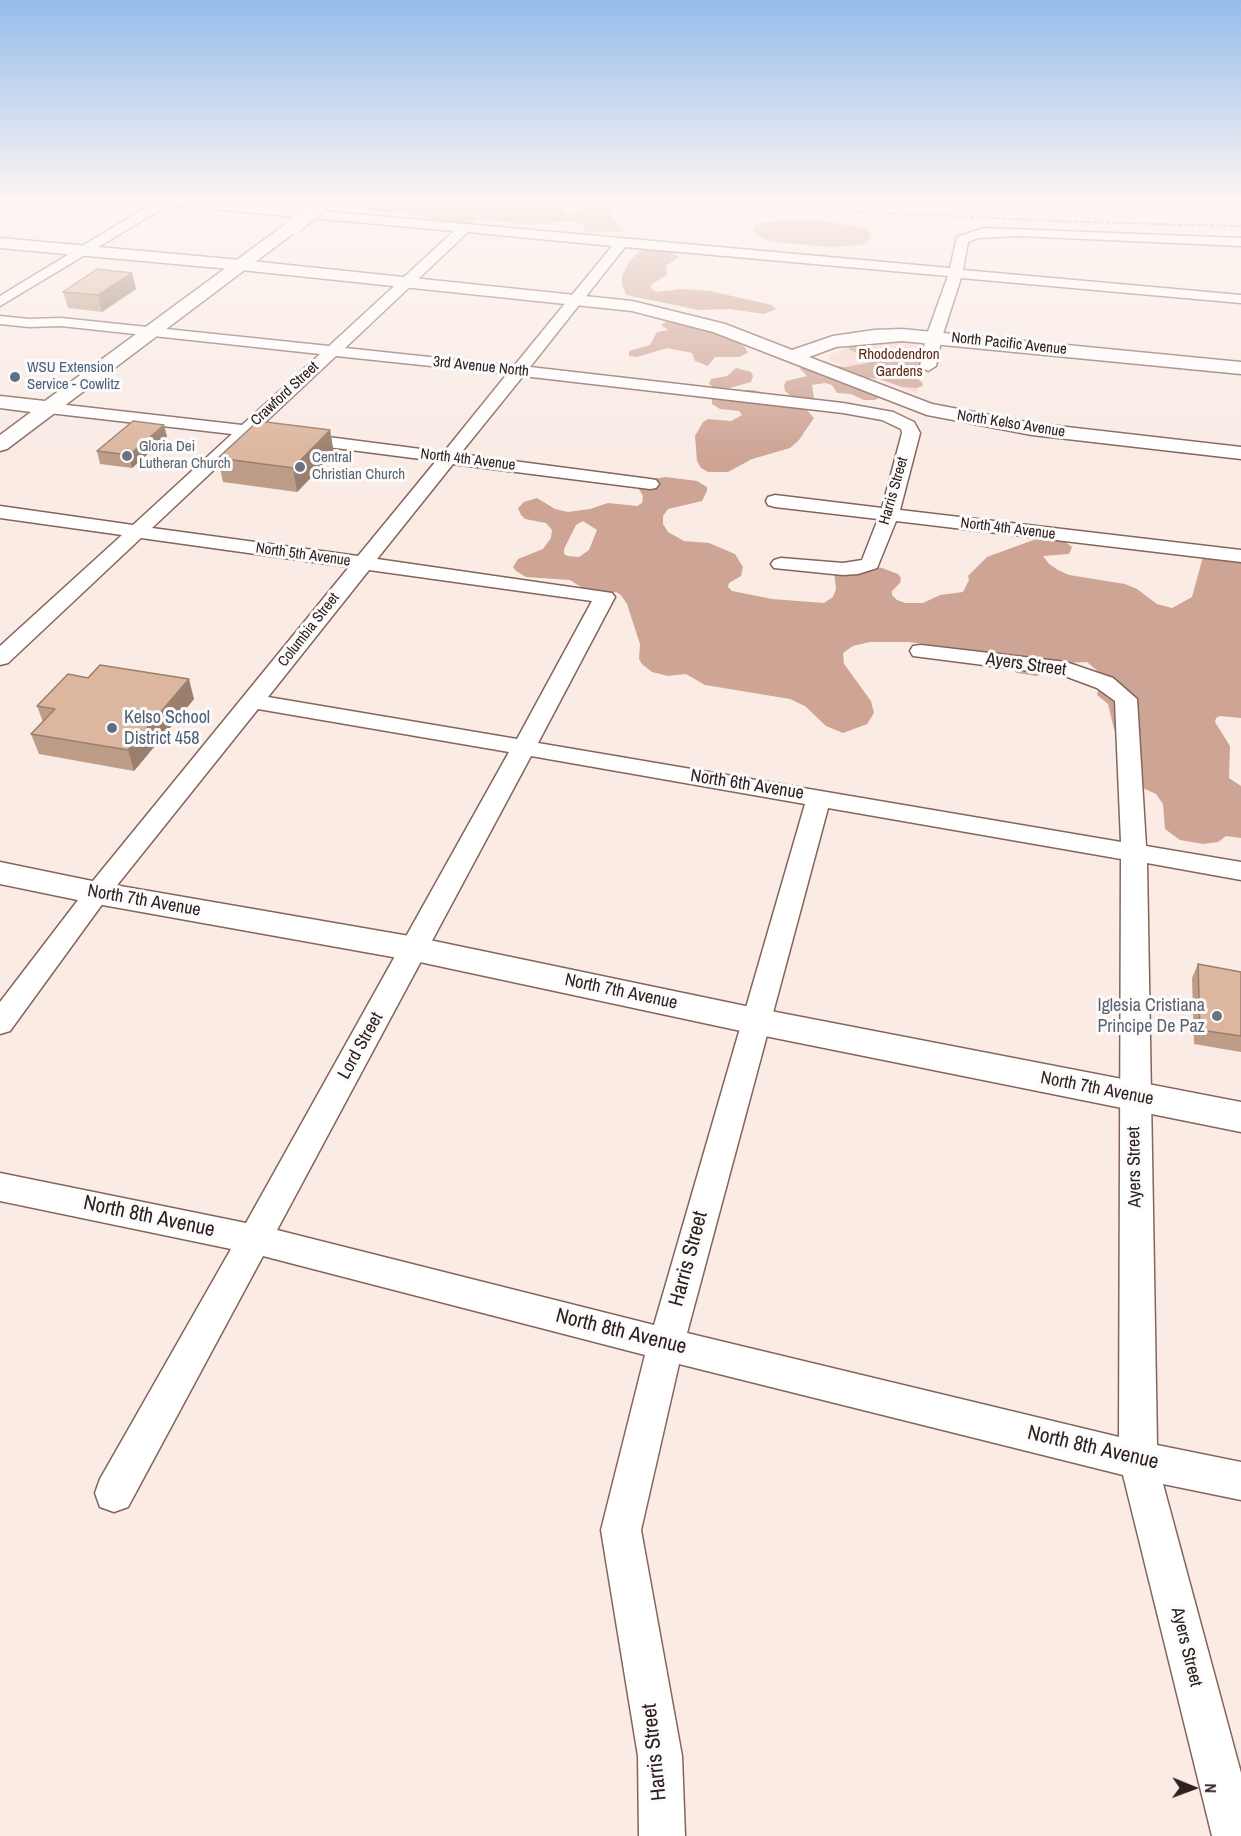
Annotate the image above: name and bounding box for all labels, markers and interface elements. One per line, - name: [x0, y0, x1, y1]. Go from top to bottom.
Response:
- street label: North Pacific Avenue: [950, 329, 1068, 359]
- park label: Rhododendron Gardens: [858, 346, 940, 381]
- street label: 3rd Avenue North: [432, 353, 530, 381]
- street label: Crawford Street: [247, 358, 323, 430]
- place label: WSU Extension Service - Cowlitz: [27, 359, 120, 394]
- marker: WSU Extension Service - Cowlitz: [8, 370, 22, 384]
- street label: North Kelso Avenue: [956, 407, 1066, 441]
- place label: Gloria Dei Lutheran Church: [139, 438, 231, 473]
- street label: North 4th Avenue: [419, 445, 517, 475]
- marker: Gloria Dei Lutheran Church: [120, 449, 134, 463]
- place label: Central Christian Church: [312, 449, 405, 484]
- street label: Harris Street: [876, 455, 912, 527]
- marker: Central Christian Church: [293, 460, 307, 474]
- street label: North 4th Avenue: [959, 514, 1057, 544]
- street label: North 5th Avenue: [254, 539, 352, 571]
- street label: Columbia Street: [275, 589, 343, 671]
- street label: Ayers Street: [984, 649, 1068, 681]
- place label: Kelso School District 458: [124, 707, 210, 750]
- marker: Kelso School District 458: [105, 721, 119, 735]
- street label: North 6th Avenue: [689, 765, 805, 805]
- street label: North 7th Avenue: [86, 880, 202, 922]
- street label: North 7th Avenue: [563, 970, 679, 1014]
- place label: Iglesia Cristiana Principe De Paz: [1098, 995, 1205, 1038]
- street label: Lord Street: [334, 1009, 388, 1083]
- marker: Iglesia Cristiana Principe De Paz: [1210, 1009, 1224, 1023]
- street label: North 7th Avenue: [1039, 1067, 1155, 1111]
- street label: Ayers Street: [1123, 1126, 1147, 1208]
- street label: North 8th Avenue: [81, 1191, 217, 1243]
- street label: Harris Street: [664, 1209, 714, 1309]
- street label: North 8th Avenue: [553, 1304, 689, 1360]
- street label: North 8th Avenue: [1025, 1421, 1161, 1475]
- street label: Ayers Street: [1166, 1605, 1206, 1689]
- street label: Harris Street: [637, 1702, 673, 1802]
- north arrow: [1163, 1758, 1223, 1818]
- text: N: [1200, 1783, 1222, 1793]

